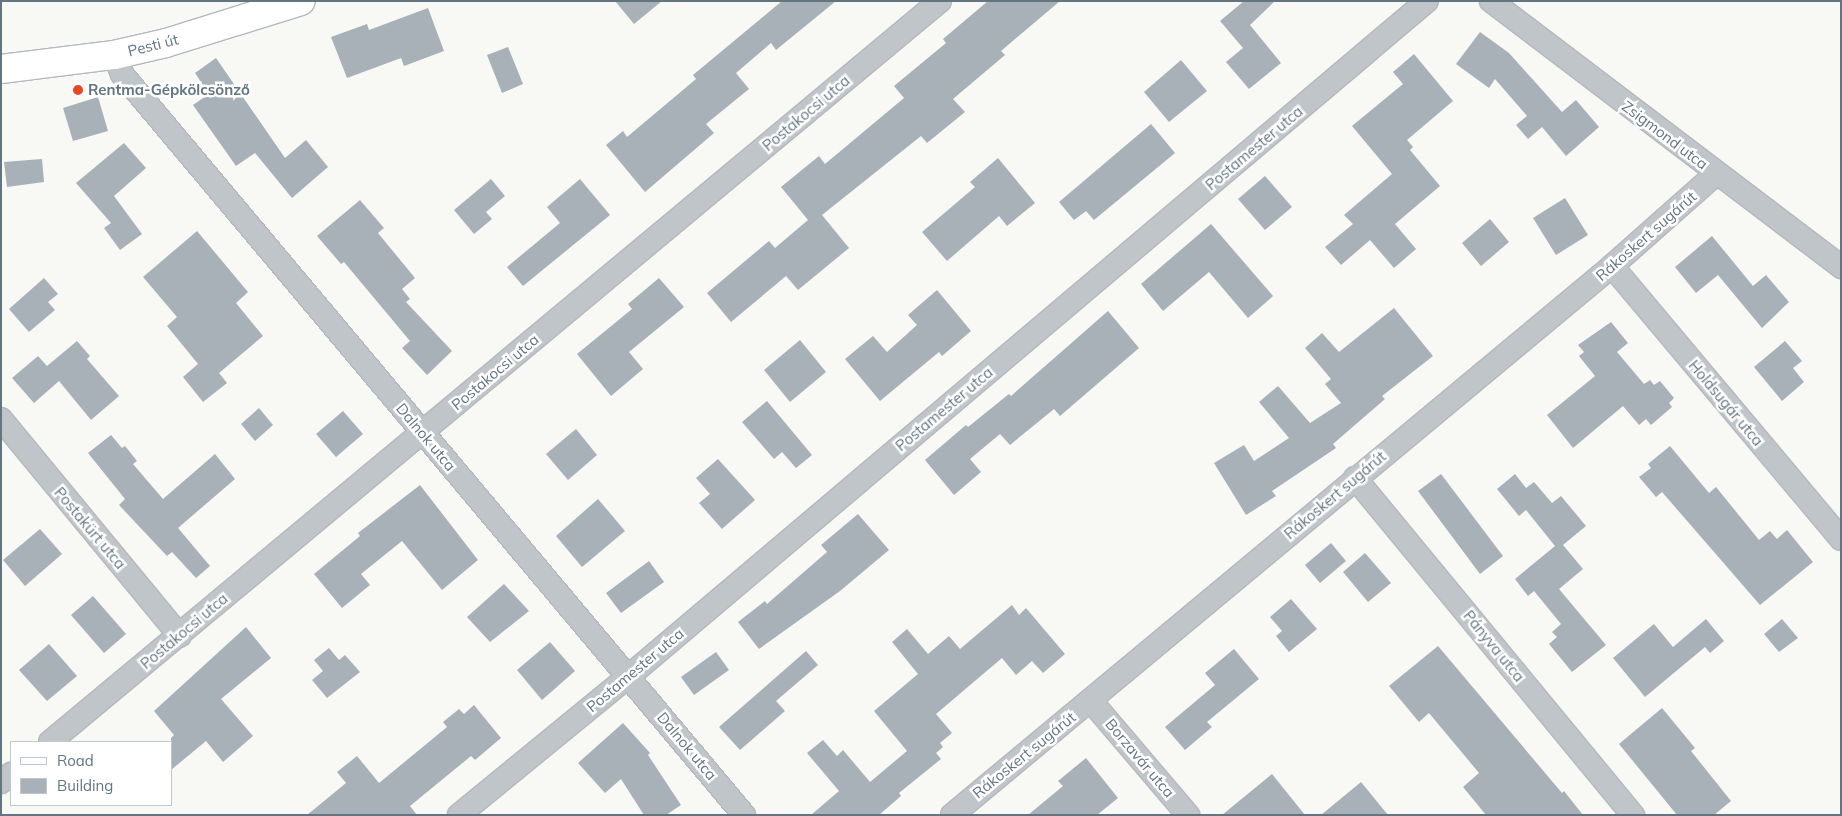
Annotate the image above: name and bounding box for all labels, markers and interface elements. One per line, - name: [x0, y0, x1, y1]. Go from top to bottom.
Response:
- street label: Pesti út: [126, 30, 180, 60]
- street label: Postakocsi utca: [759, 71, 853, 155]
- place label: Rentma-Gépkölcsönző: [88, 81, 250, 99]
- marker: Rentma-Gépkölcsönző: [72, 84, 84, 96]
- street label: Zsigmond utca: [1619, 97, 1711, 173]
- street label: Postamester utca: [1202, 102, 1306, 194]
- street label: Rákoskert sugárút: [1592, 188, 1700, 284]
- street label: Postakocsi utca: [448, 330, 542, 414]
- street label: Holdsugár utca: [1685, 356, 1767, 450]
- street label: Postamester utca: [892, 363, 996, 455]
- street label: Dalnok utca: [392, 399, 460, 475]
- street label: Rákoskert sugárút: [1281, 447, 1389, 543]
- street label: Postakürt utca: [51, 483, 129, 573]
- street label: Postakocsi utca: [137, 589, 231, 673]
- street label: Pányva utca: [1460, 607, 1528, 685]
- street label: Postamester utca: [583, 624, 687, 716]
- street label: Dalnok utca: [653, 708, 721, 784]
- street label: Rákoskert sugárút: [969, 708, 1079, 802]
- street label: Borzavár utca: [1102, 715, 1178, 801]
- legend: [10, 741, 172, 806]
- text: Road: [57, 751, 94, 770]
- text: Building: [57, 776, 113, 795]

